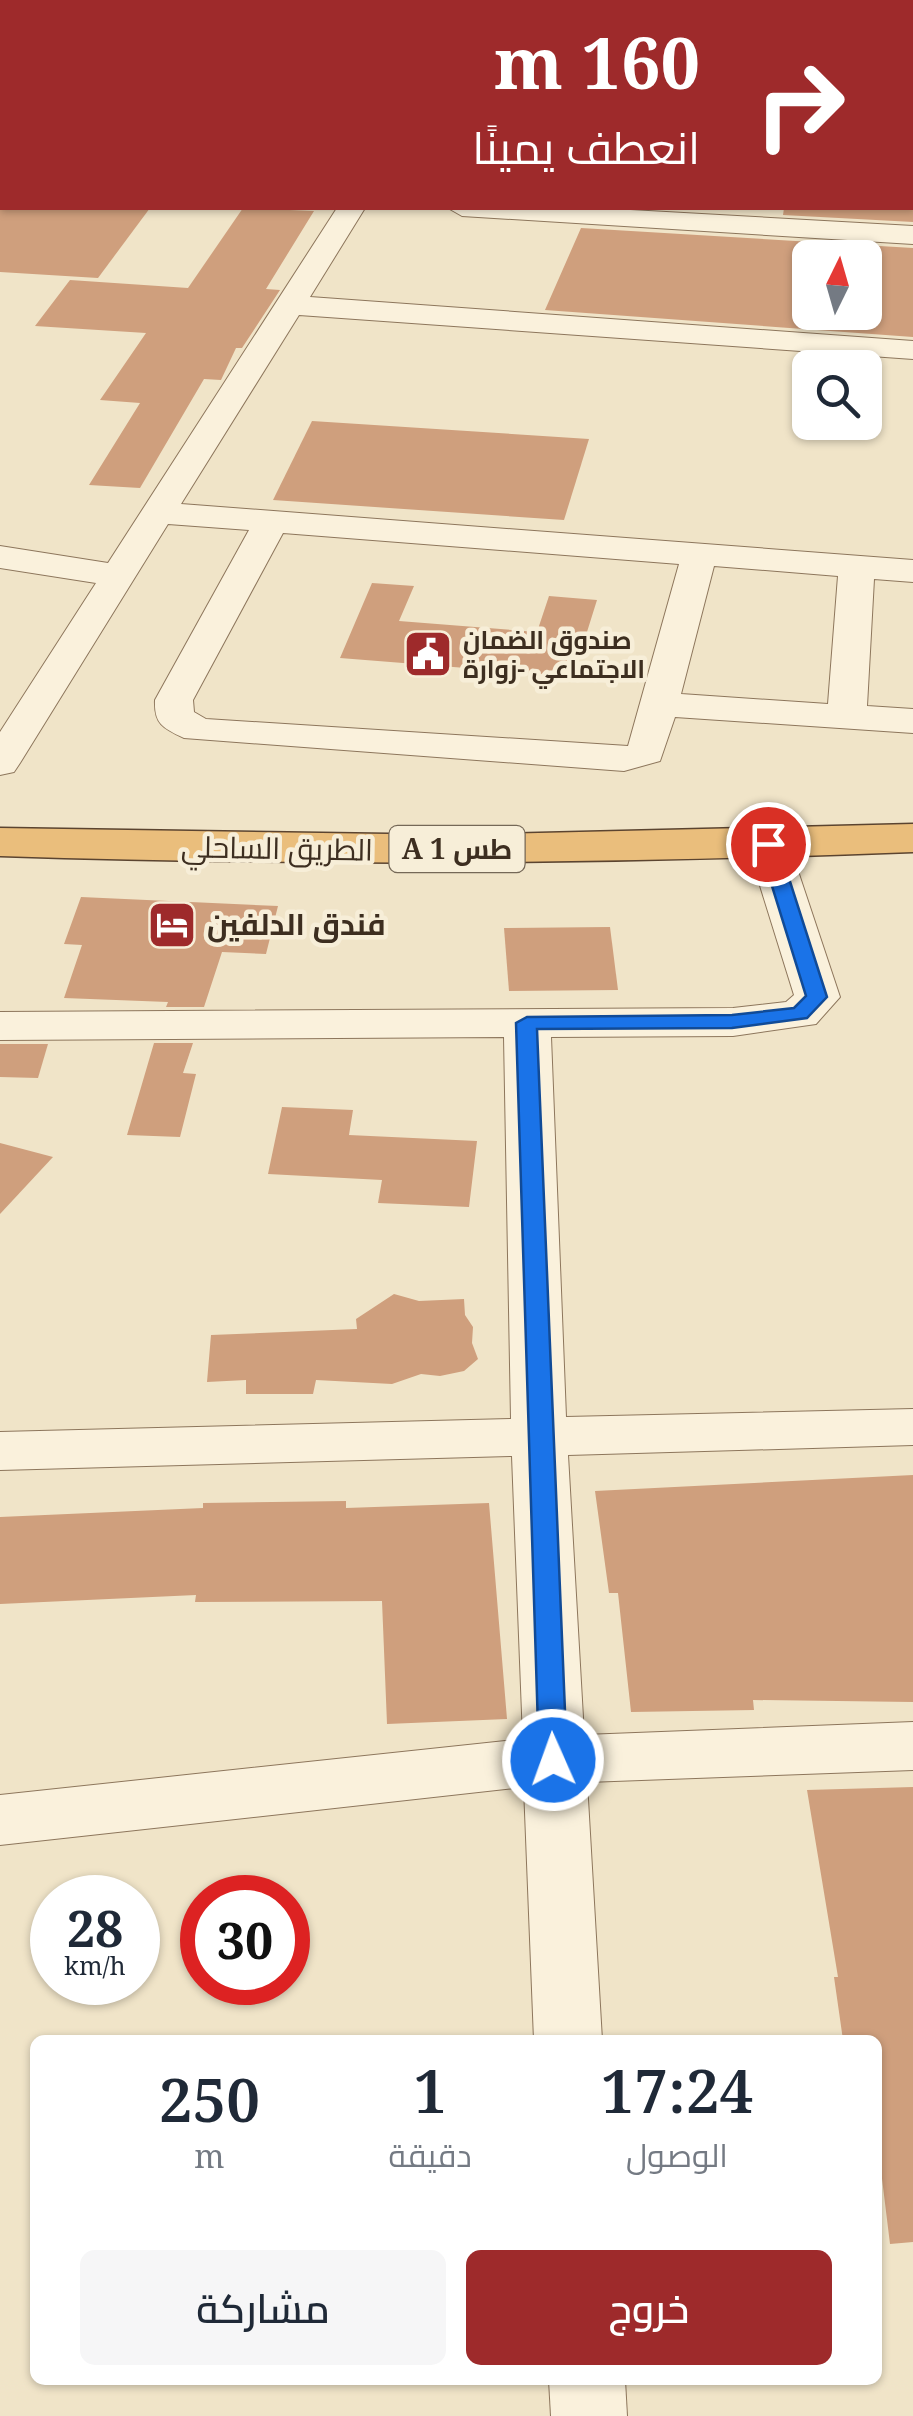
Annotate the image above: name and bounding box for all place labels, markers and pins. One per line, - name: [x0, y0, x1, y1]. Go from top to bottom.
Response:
- place label: صندوق الضمان الاجتماعي -زوارة: [463, 622, 645, 689]
- public building icon: صندوق الضمان الاجتماعي -زوارة: [402, 628, 454, 680]
- pin: [726, 802, 811, 887]
- hotel icon: فندق الدلفين: [146, 899, 198, 951]
- place label: فندق الدلفين: [207, 903, 386, 944]

